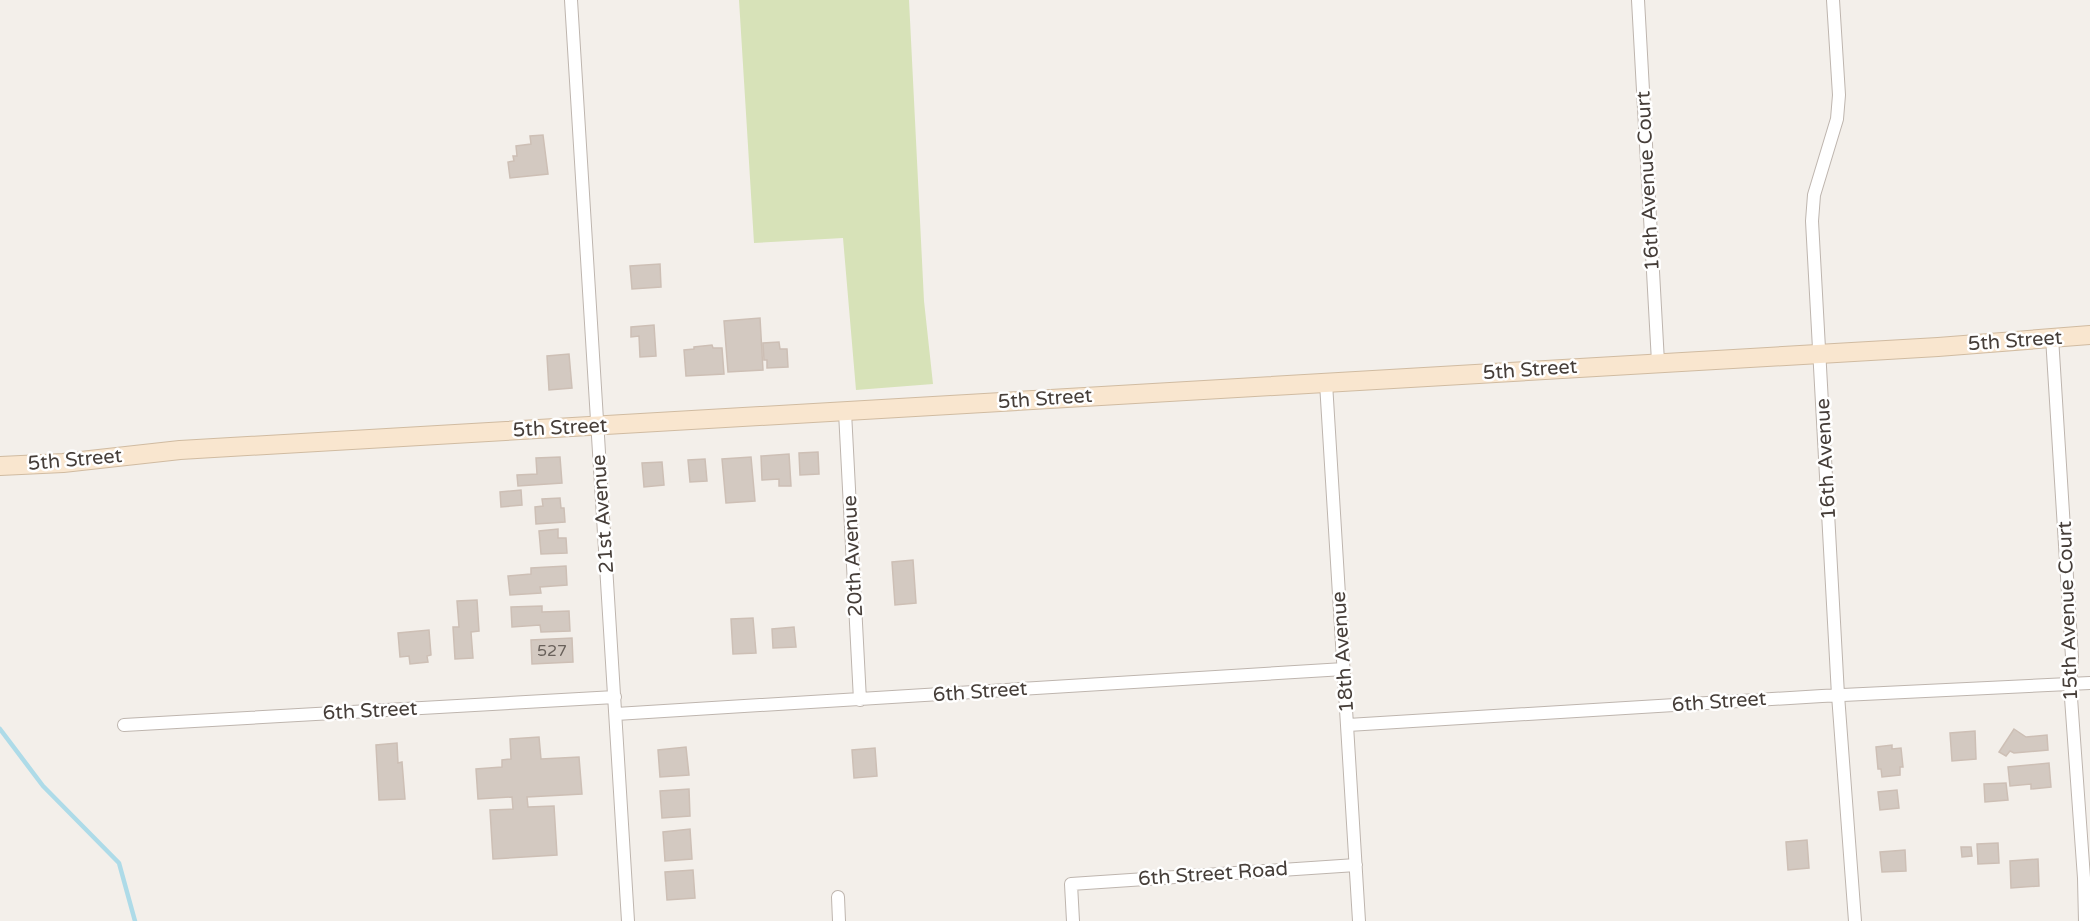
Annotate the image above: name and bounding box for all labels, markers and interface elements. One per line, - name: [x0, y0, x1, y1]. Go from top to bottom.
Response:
- street label: 16th Avenue Court: [1631, 90, 1665, 272]
- street label: 5th Street: [1967, 326, 2063, 356]
- street label: 5th Street: [1482, 355, 1578, 385]
- street label: 5th Street: [997, 384, 1093, 414]
- street label: 16th Avenue: [1811, 398, 1841, 520]
- street label: 5th Street: [512, 414, 608, 442]
- street label: 5th Street: [27, 444, 124, 476]
- street label: 21st Avenue: [587, 454, 619, 574]
- street label: 20th Avenue: [838, 495, 868, 617]
- street label: 15th Avenue Court: [2053, 520, 2083, 701]
- street label: 18th Avenue: [1327, 590, 1359, 714]
- house number: 527: [537, 641, 567, 661]
- street label: 6th Street: [932, 677, 1028, 707]
- street label: 6th Street: [1671, 687, 1767, 717]
- street label: 6th Street: [322, 697, 418, 725]
- street label: 6th Street Road: [1137, 857, 1289, 891]

